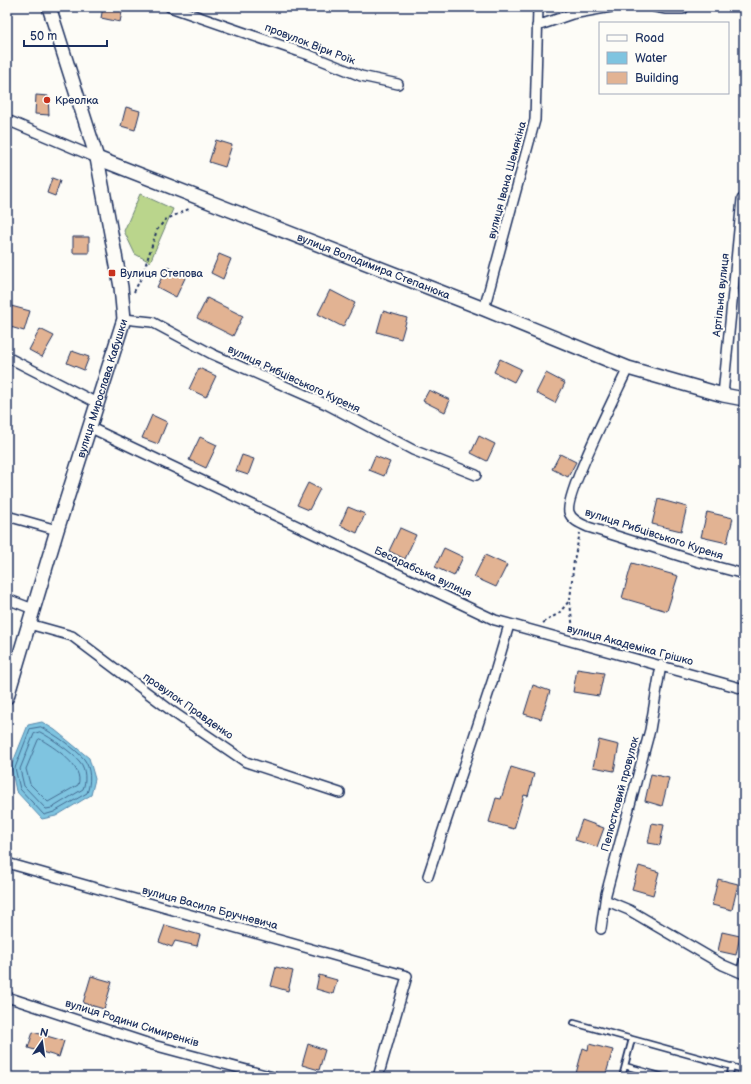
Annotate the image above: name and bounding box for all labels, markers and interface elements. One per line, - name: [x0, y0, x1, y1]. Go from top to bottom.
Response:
- street label: провулок Віри Роїк: [263, 21, 357, 67]
- scale bar: [24, 22, 107, 48]
- legend: [599, 22, 729, 94]
- text: 50 m: [30, 29, 57, 44]
- text: Road: [635, 31, 664, 46]
- text: Water: [635, 51, 667, 66]
- text: Building: [635, 71, 679, 86]
- place label: Креолка: [55, 94, 99, 107]
- marker: Креолка: [42, 95, 52, 105]
- street label: вулиця Івана Шемякіна: [485, 119, 529, 240]
- street label: вулиця Володимира Степанюка: [295, 230, 453, 302]
- street label: Артільна вулиця: [710, 253, 732, 338]
- place label: Вулиця Степова: [120, 267, 204, 280]
- marker: Вулиця Степова: [107, 268, 117, 278]
- street label: вулиця Мирослава Кабушки: [74, 317, 130, 459]
- street label: вулиця Рибцівського Куреня: [226, 343, 362, 415]
- street label: вулиця Рибцівського Куреня: [583, 505, 725, 563]
- street label: Бесарабська вулиця: [372, 544, 474, 600]
- street label: вулиця Академіка Грішко: [565, 622, 695, 668]
- street label: провулок Правденко: [140, 670, 236, 742]
- street label: Пелюстковий провулок: [598, 735, 642, 853]
- street label: вулиця Василя Бручневича: [141, 884, 280, 933]
- street label: вулиця Родини Симиренків: [64, 996, 201, 1050]
- north arrow: [22, 1022, 62, 1062]
- text: N: [39, 1025, 50, 1040]

